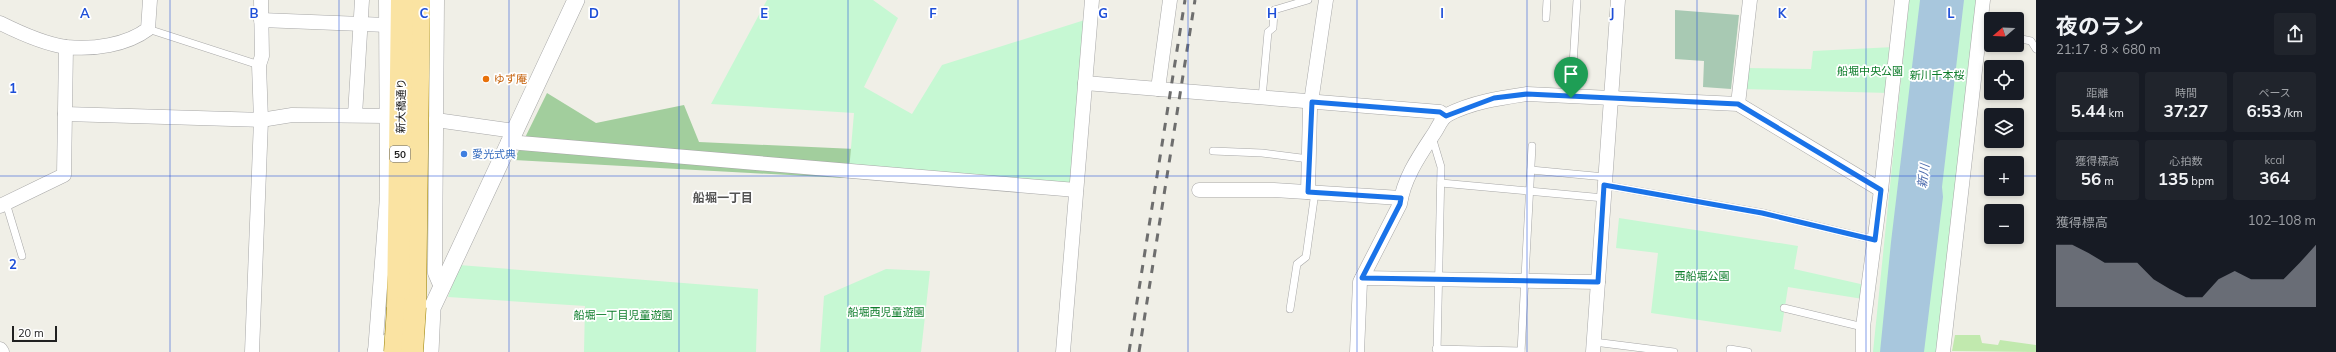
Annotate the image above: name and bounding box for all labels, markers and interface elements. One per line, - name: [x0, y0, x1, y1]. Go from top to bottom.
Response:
- text: A: [80, 5, 90, 21]
- text: B: [250, 5, 259, 21]
- text: C: [420, 5, 429, 21]
- text: D: [589, 5, 599, 21]
- text: E: [760, 5, 768, 21]
- text: F: [929, 5, 937, 21]
- text: G: [1098, 5, 1108, 21]
- text: H: [1267, 5, 1277, 21]
- text: I: [1440, 5, 1444, 21]
- text: J: [1610, 5, 1614, 21]
- text: K: [1778, 5, 1788, 21]
- text: L: [1947, 5, 1955, 21]
- north arrow: [1984, 12, 2024, 52]
- map controls: [1984, 12, 2024, 244]
- text: 夜のラン: [2056, 12, 2144, 40]
- button: share: [2274, 13, 2316, 55]
- text: 21:17 · 8 × 680 m: [2056, 41, 2161, 57]
- pin: [1554, 57, 1588, 98]
- button: locate: [1984, 60, 2024, 100]
- icon: arrive: [1560, 63, 1582, 85]
- park label: 船堀中央公園: [1837, 64, 1903, 78]
- park label: 新川千本桜: [1910, 68, 1965, 82]
- place label: ゆず庵: [494, 72, 527, 86]
- marker: ゆず庵: [481, 74, 491, 84]
- street label: 新大橋通り: [394, 78, 408, 134]
- text: 1: [9, 80, 17, 96]
- text: 距離: [2086, 86, 2108, 100]
- text: 時間: [2175, 86, 2197, 100]
- text: ペース: [2258, 86, 2291, 100]
- text: 5.44: [2071, 100, 2106, 121]
- text: 37:27: [2163, 100, 2209, 121]
- text: 6:53: [2247, 100, 2281, 121]
- text: km: [2106, 106, 2124, 120]
- text: /km: [2281, 106, 2303, 120]
- button: layers: [1984, 108, 2024, 148]
- road number: 50: [390, 146, 410, 162]
- place label: 愛光式典: [472, 147, 516, 161]
- marker: 愛光式典: [459, 149, 469, 159]
- text: kcal: [2265, 153, 2285, 167]
- text: 獲得標高: [2075, 154, 2119, 168]
- text: 心拍数: [2169, 154, 2202, 168]
- button: +: [1984, 156, 2024, 196]
- water label: 新川: [1914, 161, 1932, 189]
- text: 364: [2259, 167, 2290, 188]
- text: 56: [2081, 168, 2101, 189]
- text: 135: [2158, 168, 2188, 189]
- text: m: [2101, 174, 2114, 188]
- text: bpm: [2188, 174, 2214, 188]
- district label: 船堀一丁目: [693, 190, 753, 205]
- button: −: [1984, 204, 2024, 244]
- text: 102–108 m: [2248, 212, 2316, 228]
- text: 獲得標高: [2056, 214, 2108, 230]
- text: 2: [9, 256, 17, 272]
- park label: 西船堀公園: [1675, 269, 1730, 283]
- park label: 船堀西児童遊園: [848, 305, 925, 319]
- park label: 船堀一丁目児童遊園: [574, 308, 673, 322]
- scale bar: [12, 324, 57, 343]
- text: 20 m: [18, 326, 44, 340]

